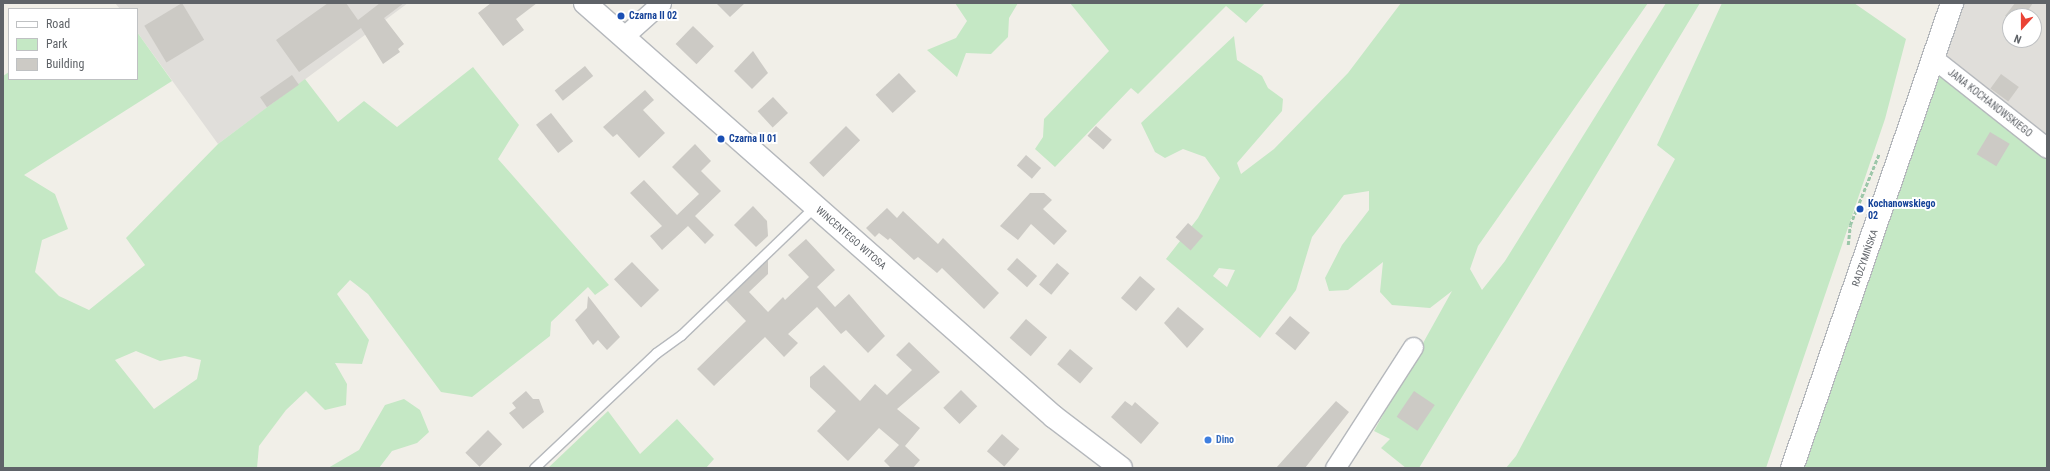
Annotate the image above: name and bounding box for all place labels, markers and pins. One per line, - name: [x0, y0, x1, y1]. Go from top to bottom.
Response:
- place label: Czarna II 02: [629, 10, 677, 22]
- marker: Czarna II 02: [616, 11, 626, 21]
- place label: Czarna II 01: [729, 133, 777, 145]
- marker: Czarna II 01: [716, 134, 726, 144]
- place label: Kochanowskiego 02: [1868, 197, 1935, 220]
- marker: Kochanowskiego 02: [1855, 204, 1865, 214]
- place label: Dino: [1216, 434, 1234, 446]
- marker: Dino: [1203, 435, 1213, 445]

